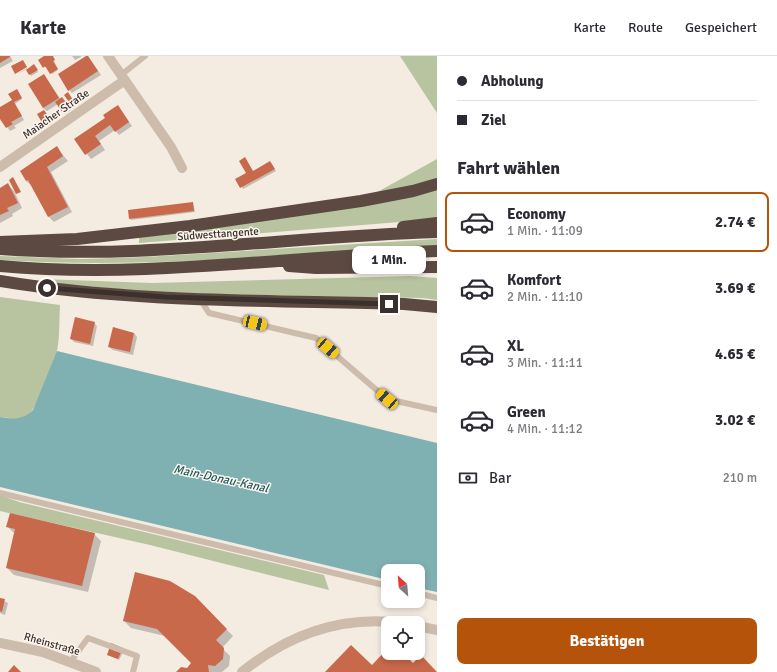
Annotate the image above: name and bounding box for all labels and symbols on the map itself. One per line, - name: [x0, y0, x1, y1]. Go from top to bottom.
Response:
- street label: Maiacher Straße: [20, 86, 92, 142]
- street label: Südwesttangente: [177, 225, 259, 243]
- callout: 1 Min.: [352, 246, 426, 274]
- route start: [38, 279, 56, 297]
- route end: [380, 295, 398, 313]
- car: [242, 314, 268, 332]
- car: [315, 336, 341, 360]
- car: [374, 387, 400, 411]
- water label: Main-Donau-Kanal: [172, 462, 271, 497]
- north arrow: [381, 564, 425, 608]
- street label: Rheinstraße: [22, 630, 82, 658]

